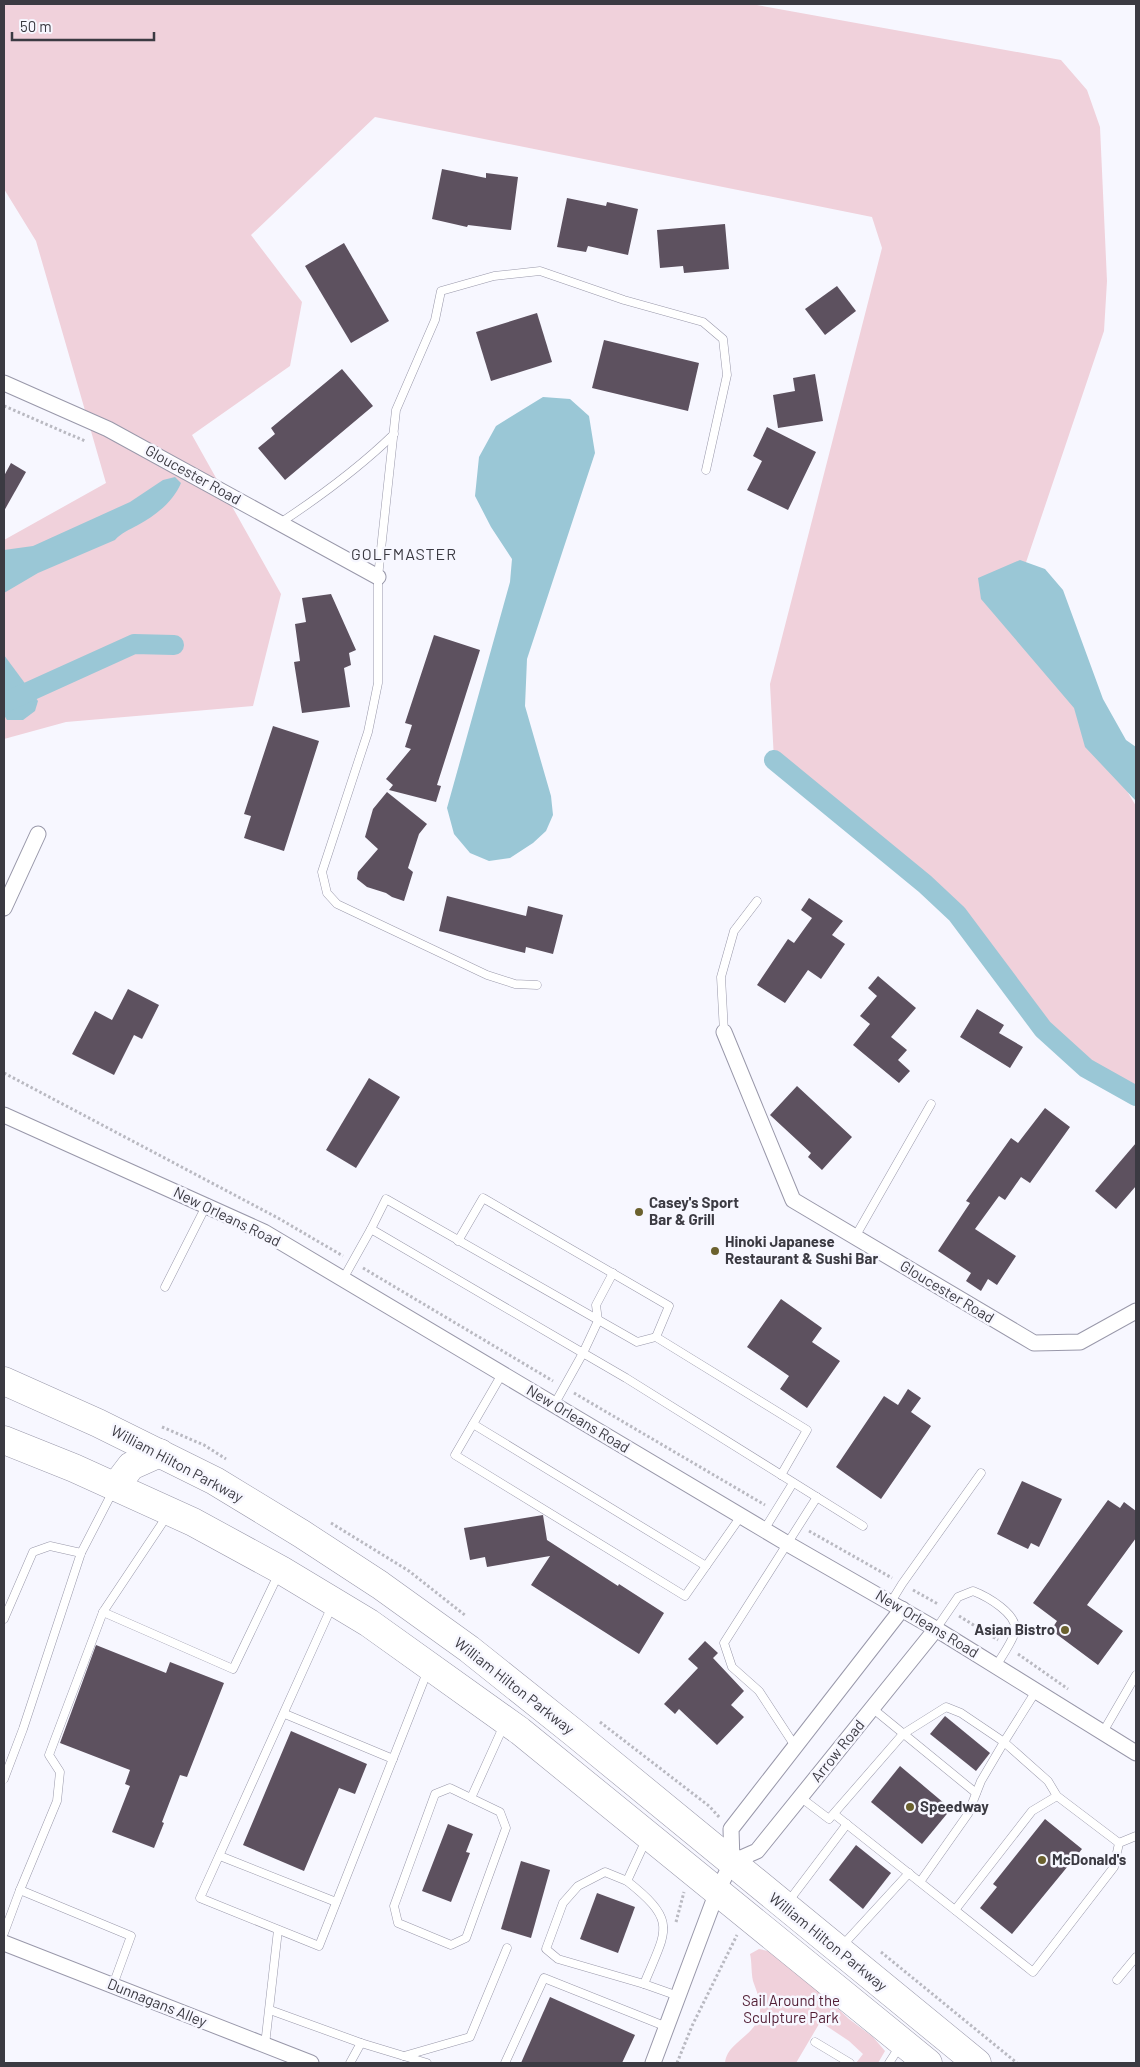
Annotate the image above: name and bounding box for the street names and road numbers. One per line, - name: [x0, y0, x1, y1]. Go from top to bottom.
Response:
- street label: Gloucester Road: [143, 440, 244, 508]
- street label: New Orleans Road: [171, 1182, 284, 1250]
- street label: Gloucester Road: [897, 1256, 998, 1326]
- street label: New Orleans Road: [524, 1380, 633, 1456]
- street label: William Hilton Parkway: [108, 1421, 247, 1506]
- street label: New Orleans Road: [873, 1585, 982, 1661]
- street label: William Hilton Parkway: [451, 1633, 578, 1738]
- street label: Arrow Road: [807, 1716, 868, 1785]
- street label: William Hilton Parkway: [766, 1888, 891, 1995]
- street label: Dunnagans Alley: [105, 1974, 210, 2030]

